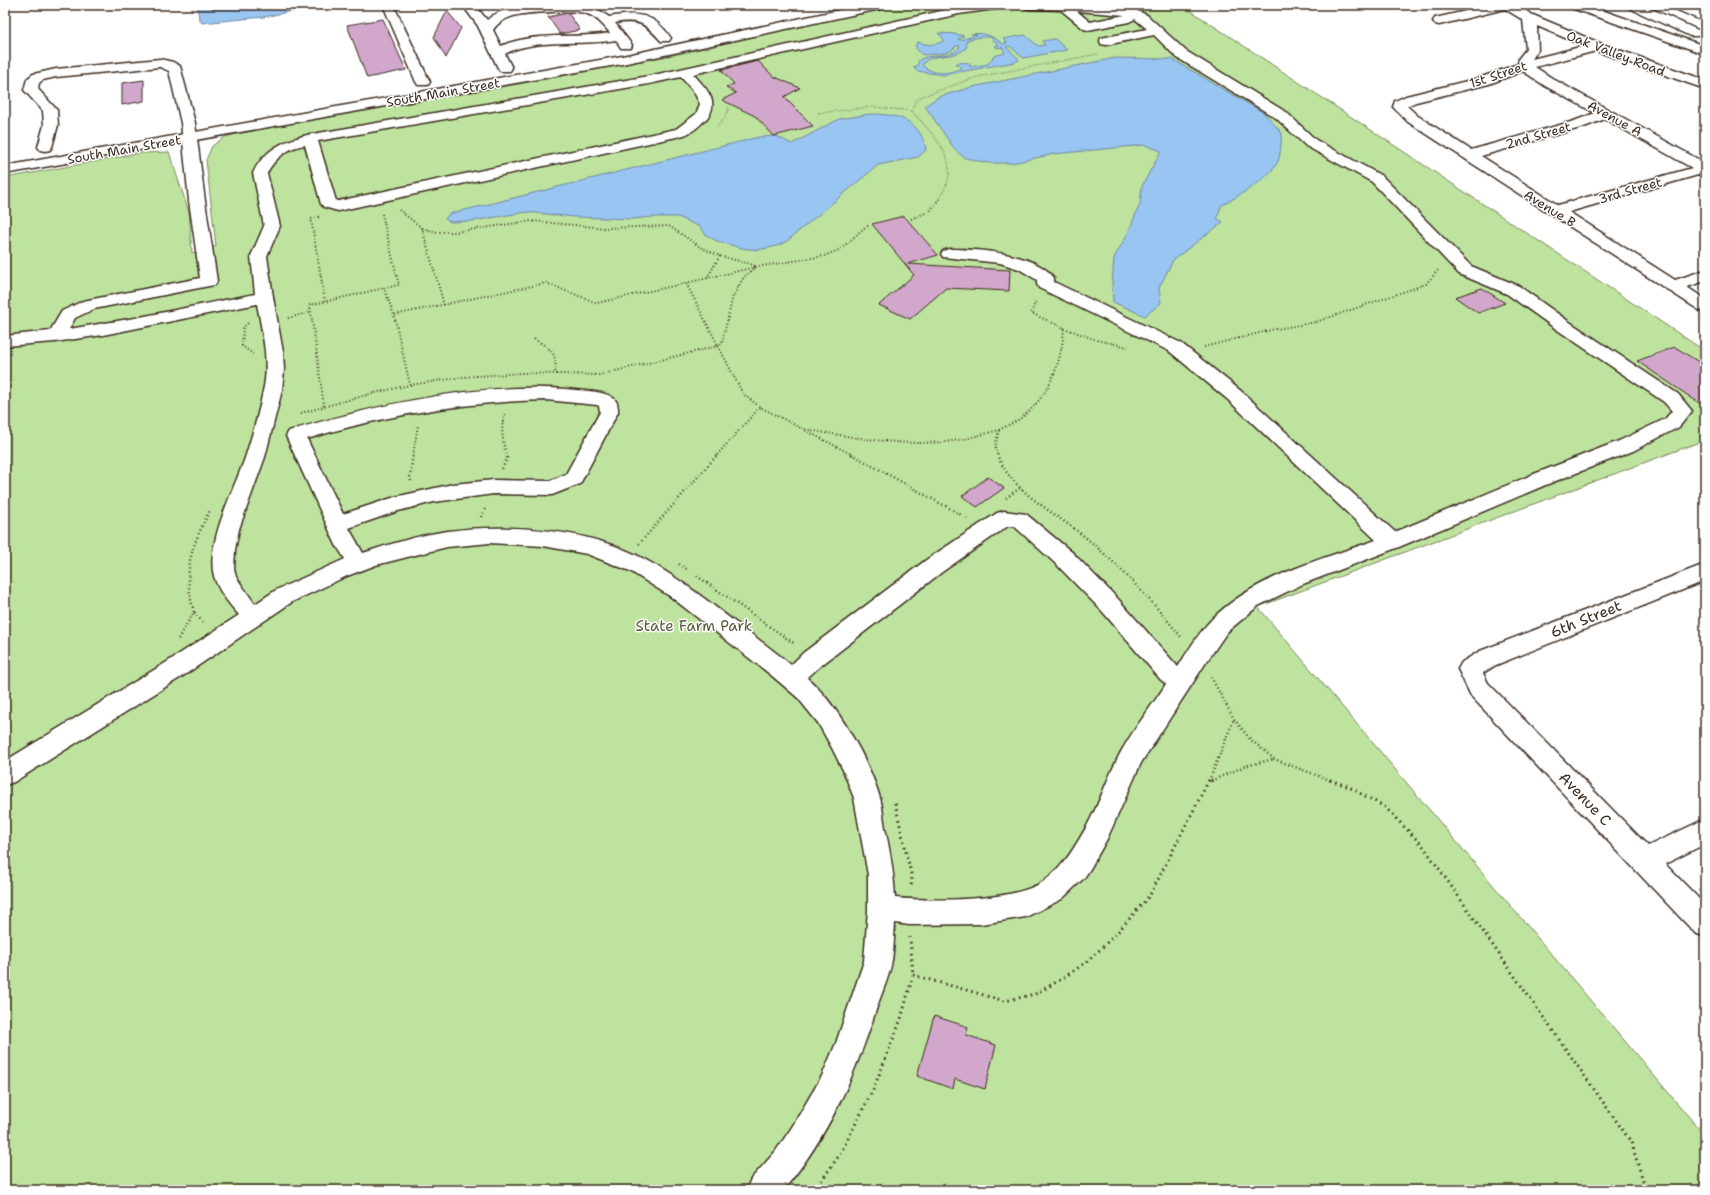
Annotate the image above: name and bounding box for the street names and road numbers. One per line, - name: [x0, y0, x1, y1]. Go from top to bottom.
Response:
- street label: Oak Valley Road: [1564, 27, 1668, 80]
- street label: 1st Street: [1467, 57, 1529, 92]
- street label: South Main Street: [385, 74, 502, 111]
- street label: Avenue A: [1585, 97, 1645, 140]
- street label: 2nd Street: [1503, 118, 1573, 153]
- street label: South Main Street: [66, 131, 183, 168]
- street label: 3rd Street: [1596, 173, 1664, 208]
- street label: Avenue B: [1521, 186, 1579, 231]
- street label: 6th Street: [1547, 596, 1625, 642]
- street label: Avenue C: [1554, 768, 1616, 830]

